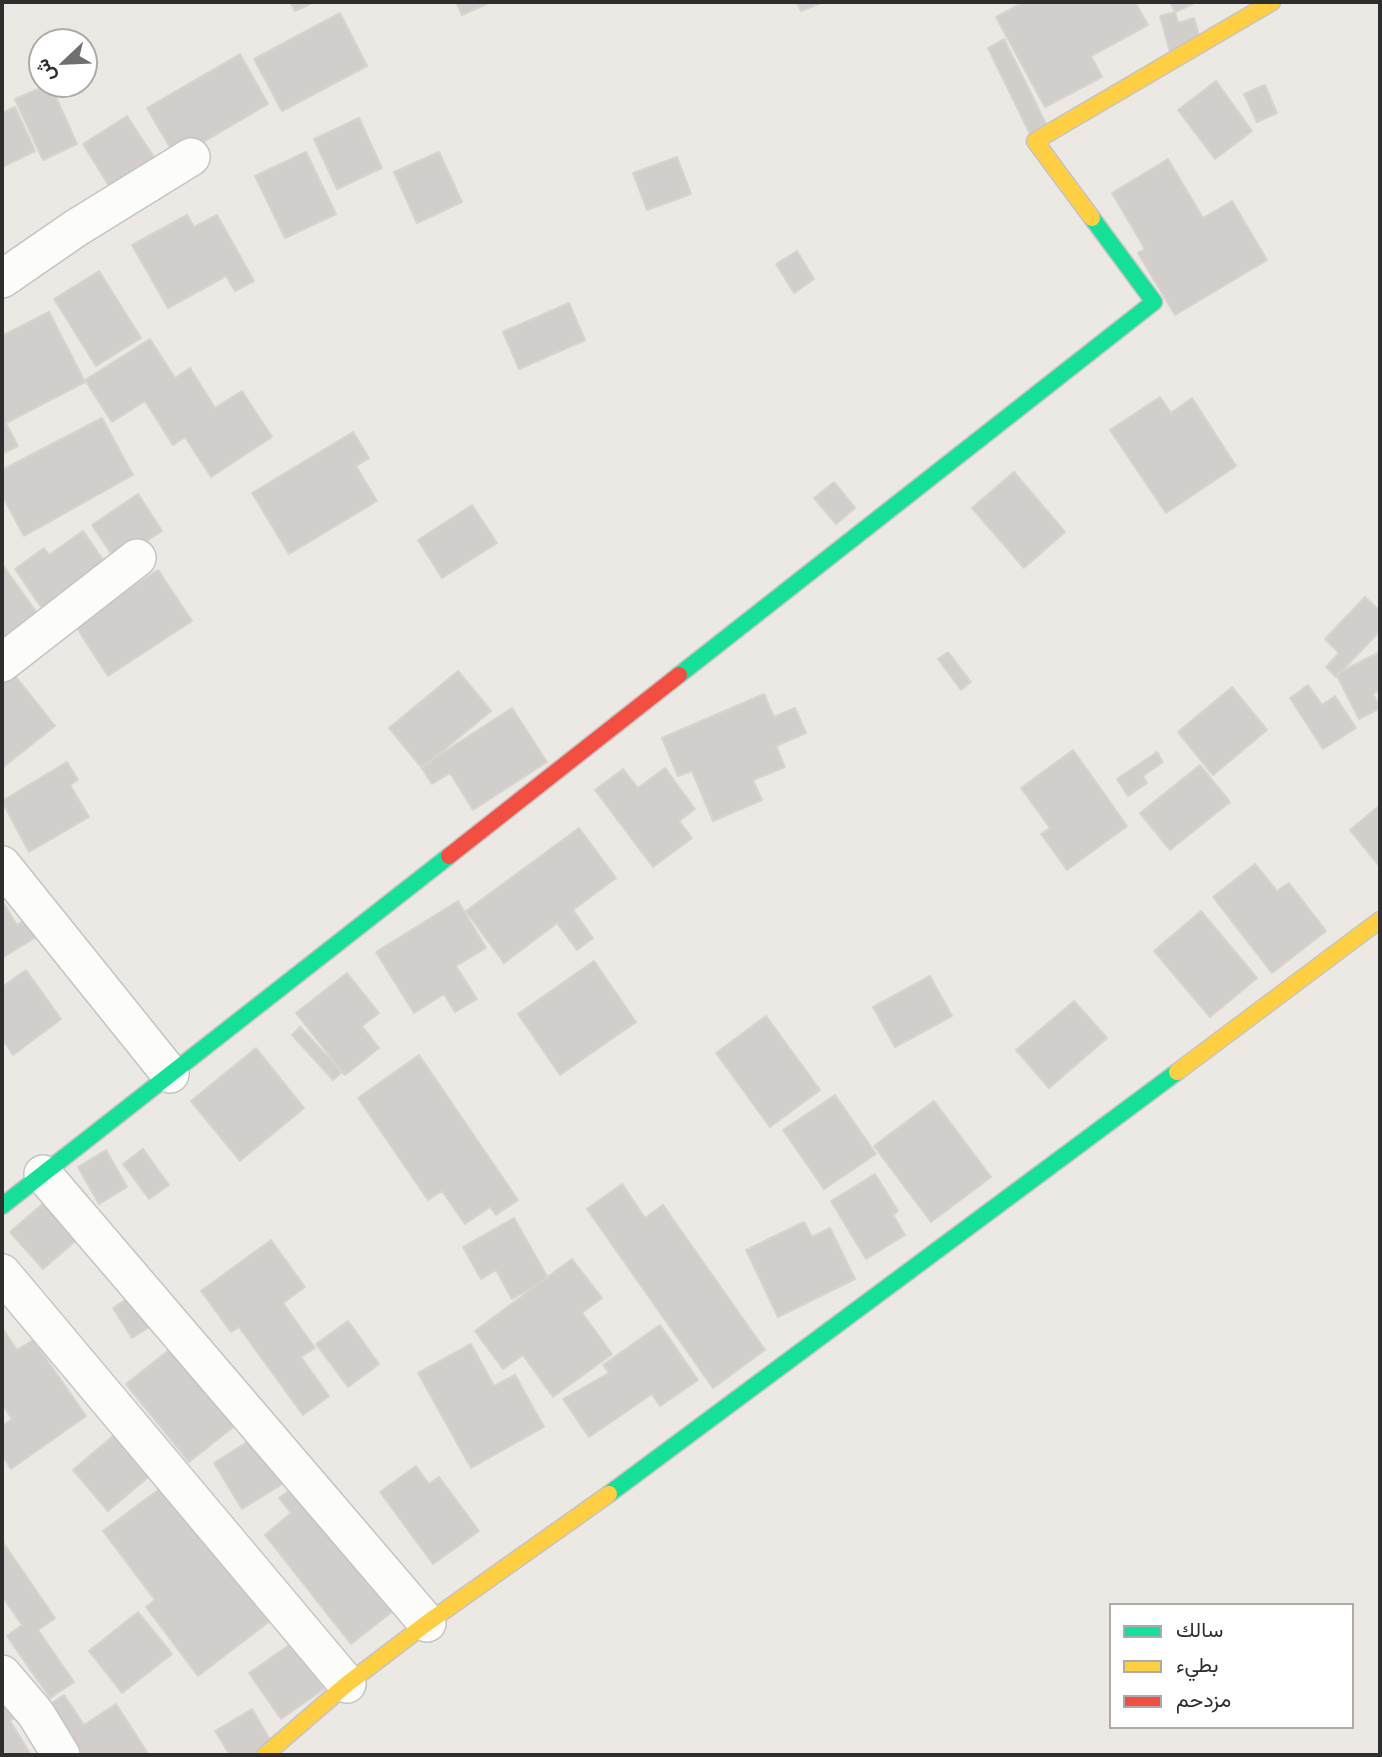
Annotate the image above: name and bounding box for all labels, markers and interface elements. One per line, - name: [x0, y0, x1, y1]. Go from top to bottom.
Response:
- north arrow: [28, 28, 98, 98]
- text: ش: [30, 55, 61, 86]
- legend: [1109, 1603, 1354, 1729]
- text: سالك: [1176, 1617, 1223, 1643]
- text: بطيء: [1176, 1652, 1219, 1678]
- text: مزدحم: [1176, 1687, 1231, 1713]

